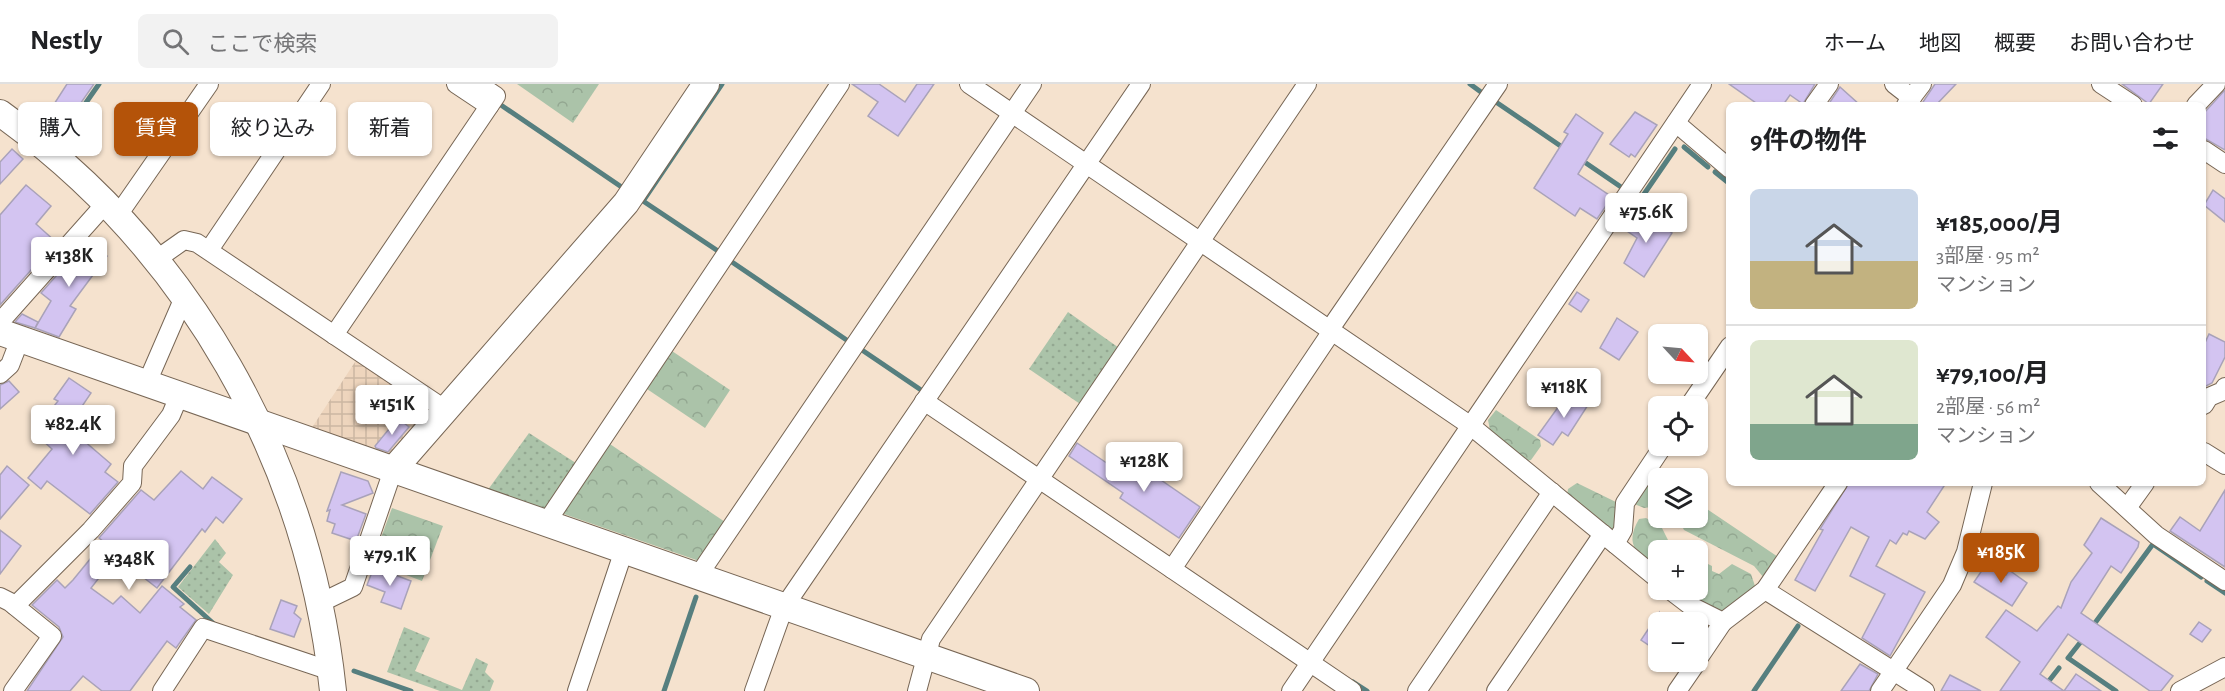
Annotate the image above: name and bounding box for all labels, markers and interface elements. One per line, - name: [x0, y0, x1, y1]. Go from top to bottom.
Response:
- search box: [138, 14, 558, 68]
- icon: search: [159, 25, 192, 58]
- text: Nestly: [30, 27, 102, 55]
- text: ここで検索: [207, 33, 317, 55]
- text: ホーム: [1824, 33, 1886, 54]
- text: 地図: [1919, 33, 1961, 54]
- text: 概要: [1994, 33, 2036, 54]
- text: お問い合わせ: [2069, 33, 2195, 54]
- chip: 購入: [18, 102, 102, 156]
- chip: 賃貸: [114, 102, 198, 156]
- chip: 絞り込み: [210, 102, 336, 156]
- chip: 新着: [348, 102, 432, 156]
- icon: filters: [2149, 122, 2182, 155]
- text: 9件の物件: [1750, 128, 1867, 154]
- pin: ¥75.6K: [1597, 193, 1695, 244]
- text: ¥75.6K: [1619, 202, 1673, 222]
- text: ¥185,000/月: [1936, 210, 2063, 236]
- icon: home: [1798, 213, 1870, 285]
- pin: ¥138K: [27, 237, 111, 288]
- text: ¥138K: [45, 246, 93, 266]
- text: 3部屋 · 95 m²: [1936, 246, 2039, 266]
- text: マンション: [1936, 275, 2036, 295]
- north arrow: [1648, 324, 1708, 384]
- map controls: [1648, 324, 1708, 672]
- text: ¥79,100/月: [1936, 361, 2049, 387]
- icon: home: [1798, 364, 1870, 436]
- pin: ¥118K: [1522, 368, 1606, 419]
- text: ¥118K: [1541, 377, 1587, 397]
- pin: ¥151K: [350, 385, 434, 436]
- text: ¥151K: [369, 394, 415, 414]
- button: locate: [1648, 396, 1708, 456]
- text: 2部屋 · 56 m²: [1936, 397, 2040, 417]
- pin: ¥82.4K: [24, 405, 122, 456]
- text: ¥82.4K: [45, 414, 101, 434]
- text: マンション: [1936, 426, 2036, 446]
- pin: ¥128K: [1102, 442, 1186, 493]
- text: ¥128K: [1120, 451, 1168, 471]
- button: layers: [1648, 468, 1708, 528]
- pin: ¥185K: [1959, 533, 2043, 584]
- pin: ¥79.1K: [341, 536, 439, 587]
- pin: ¥348K: [87, 540, 171, 591]
- button: +: [1648, 540, 1708, 600]
- text: ¥185K: [1977, 542, 2025, 562]
- text: ¥79.1K: [364, 545, 416, 565]
- text: ¥348K: [104, 549, 154, 569]
- button: −: [1648, 612, 1708, 672]

